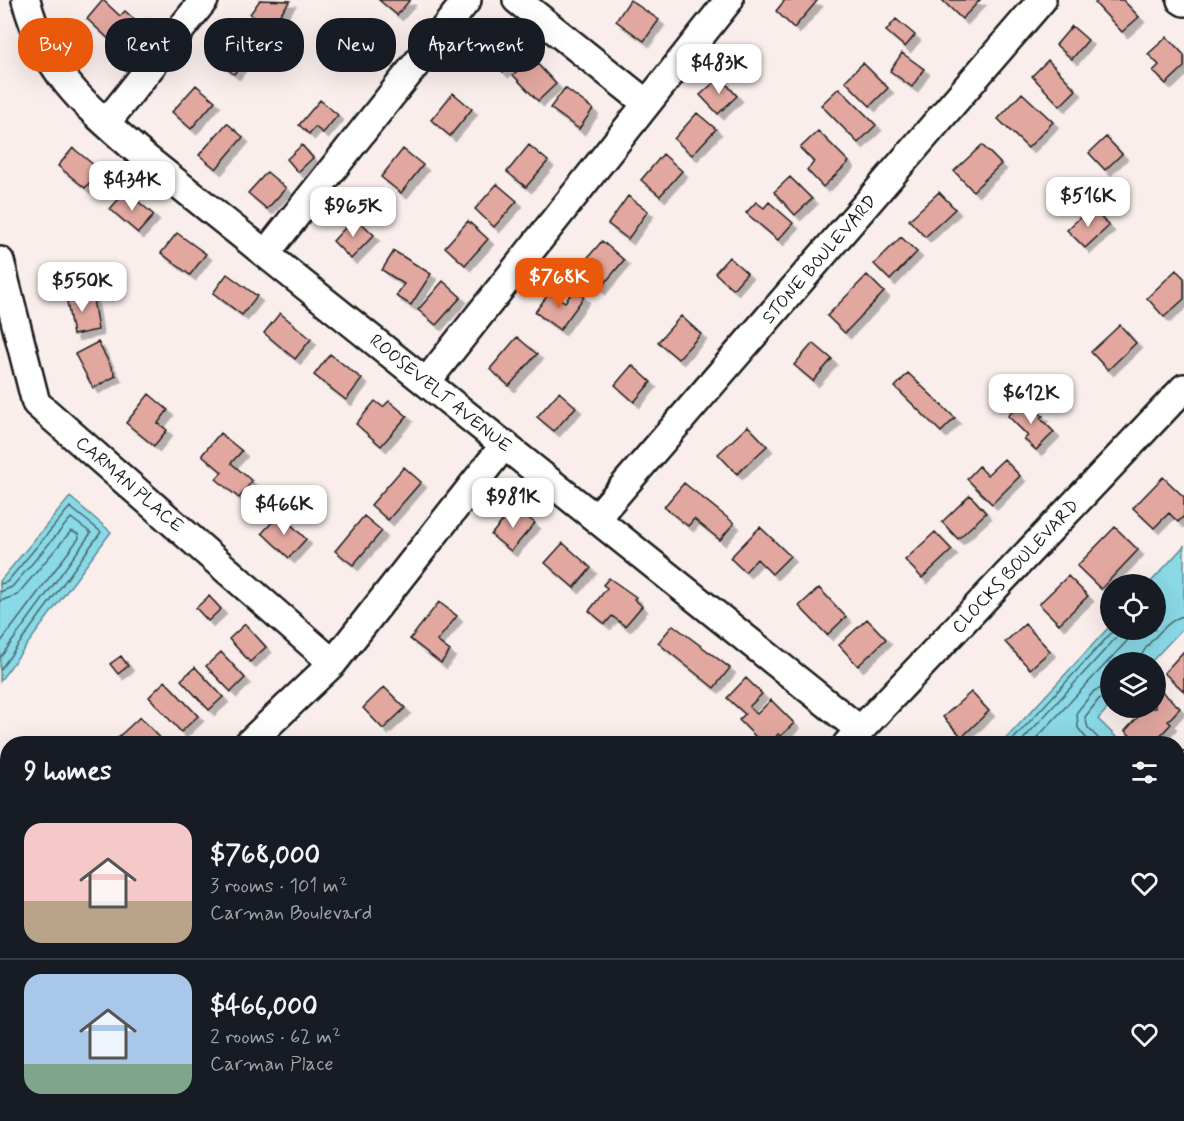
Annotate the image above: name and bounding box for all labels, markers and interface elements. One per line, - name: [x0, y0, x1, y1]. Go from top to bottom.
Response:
- chip: Buy: [18, 18, 93, 72]
- chip: Rent: [105, 18, 192, 72]
- chip: Filters: [204, 18, 304, 72]
- chip: New: [316, 18, 396, 72]
- chip: Apartment: [408, 18, 545, 72]
- pin: $483K: [677, 44, 761, 95]
- text: $483K: [691, 50, 747, 77]
- pin: $434K: [90, 161, 174, 212]
- text: $434K: [103, 167, 161, 194]
- pin: $516K: [1046, 177, 1130, 228]
- text: $516K: [1060, 183, 1116, 210]
- pin: $965K: [311, 187, 395, 238]
- street label: STONE BOULEVARD: [757, 190, 882, 329]
- text: $965K: [324, 193, 382, 220]
- pin: $768K: [517, 258, 601, 309]
- pin: $550K: [40, 262, 124, 313]
- text: $768K: [529, 264, 589, 291]
- text: $550K: [52, 268, 112, 295]
- street label: ROOSEVELT AVENUE: [364, 329, 516, 459]
- pin: $612K: [989, 374, 1073, 425]
- text: $612K: [1003, 380, 1059, 407]
- street label: CARMAN PLACE: [70, 431, 189, 539]
- pin: $981K: [471, 478, 555, 529]
- text: $981K: [486, 484, 540, 511]
- pin: $466K: [242, 485, 326, 536]
- text: $466K: [255, 491, 313, 518]
- street label: CLOCKS BOULEVARD: [947, 494, 1084, 639]
- map controls: [1100, 574, 1166, 718]
- button: locate: [1100, 574, 1166, 640]
- button: layers: [1100, 652, 1166, 718]
- text: 9 homes: [24, 755, 112, 789]
- icon: filters: [1128, 756, 1161, 789]
- text: $768,000: [210, 839, 320, 873]
- icon: home: [72, 847, 144, 919]
- icon: heart: [1128, 867, 1161, 900]
- text: 3 rooms · 101 m²: [210, 873, 348, 900]
- text: Carman Boulevard: [210, 900, 372, 927]
- text: $466,000: [210, 990, 318, 1024]
- icon: home: [72, 998, 144, 1070]
- icon: heart: [1128, 1018, 1161, 1051]
- text: 2 rooms · 62 m²: [210, 1024, 341, 1051]
- text: Carman Place: [210, 1051, 334, 1078]

